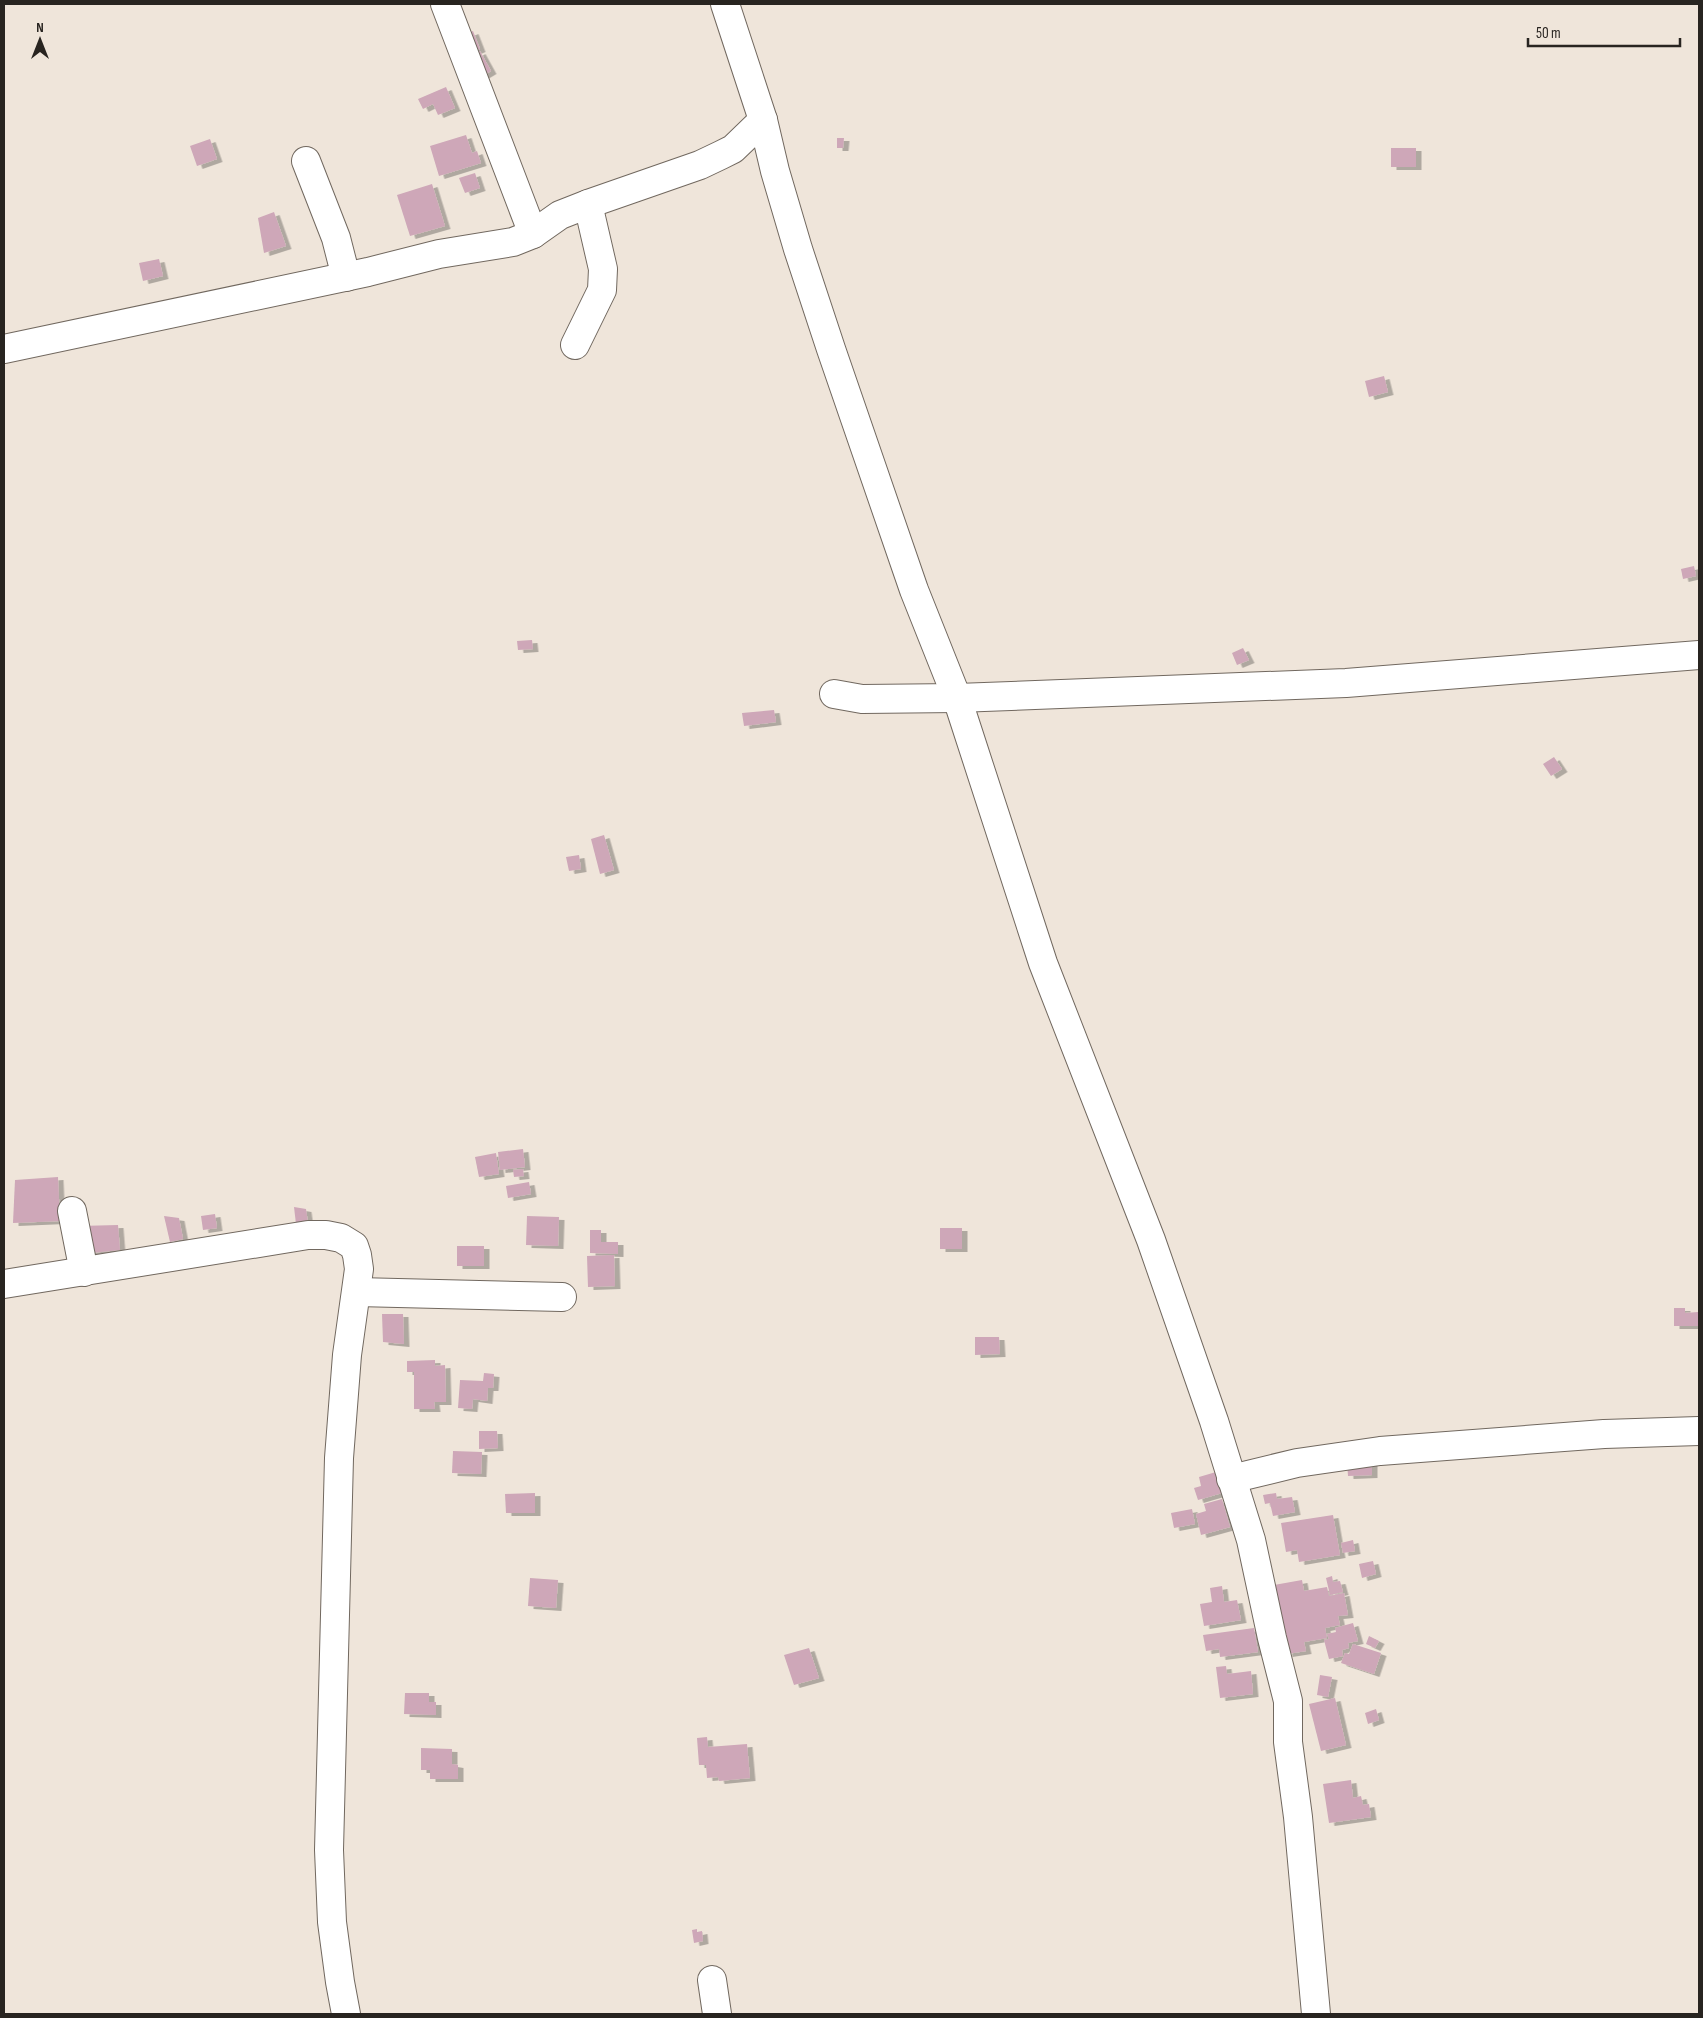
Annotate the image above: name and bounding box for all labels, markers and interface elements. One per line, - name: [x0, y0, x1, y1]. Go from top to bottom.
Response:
- north arrow: [15, 15, 65, 65]
- scale bar: [1528, 15, 1680, 47]
- text: N: [36, 19, 44, 36]
- text: 50 m: [1536, 24, 1561, 43]

